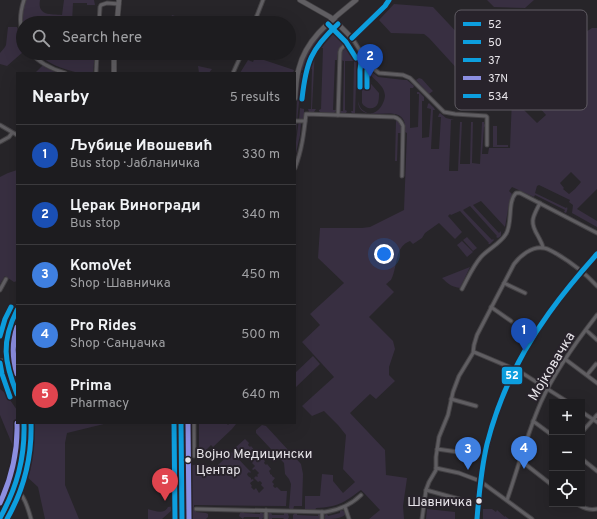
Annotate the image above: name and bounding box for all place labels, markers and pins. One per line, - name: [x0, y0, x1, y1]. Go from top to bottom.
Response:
- pin: 2: [357, 44, 383, 77]
- pin: 1: [511, 318, 537, 351]
- pin: 4: [511, 436, 537, 469]
- pin: 3: [455, 437, 481, 470]
- place label: Војно Медицински Центар: [196, 447, 312, 479]
- marker: Војно Медицински Центар: [183, 455, 193, 465]
- pin: 5: [152, 468, 178, 501]
- place label: Шавничка: [407, 495, 472, 511]
- marker: Шавничка: [474, 496, 484, 506]

